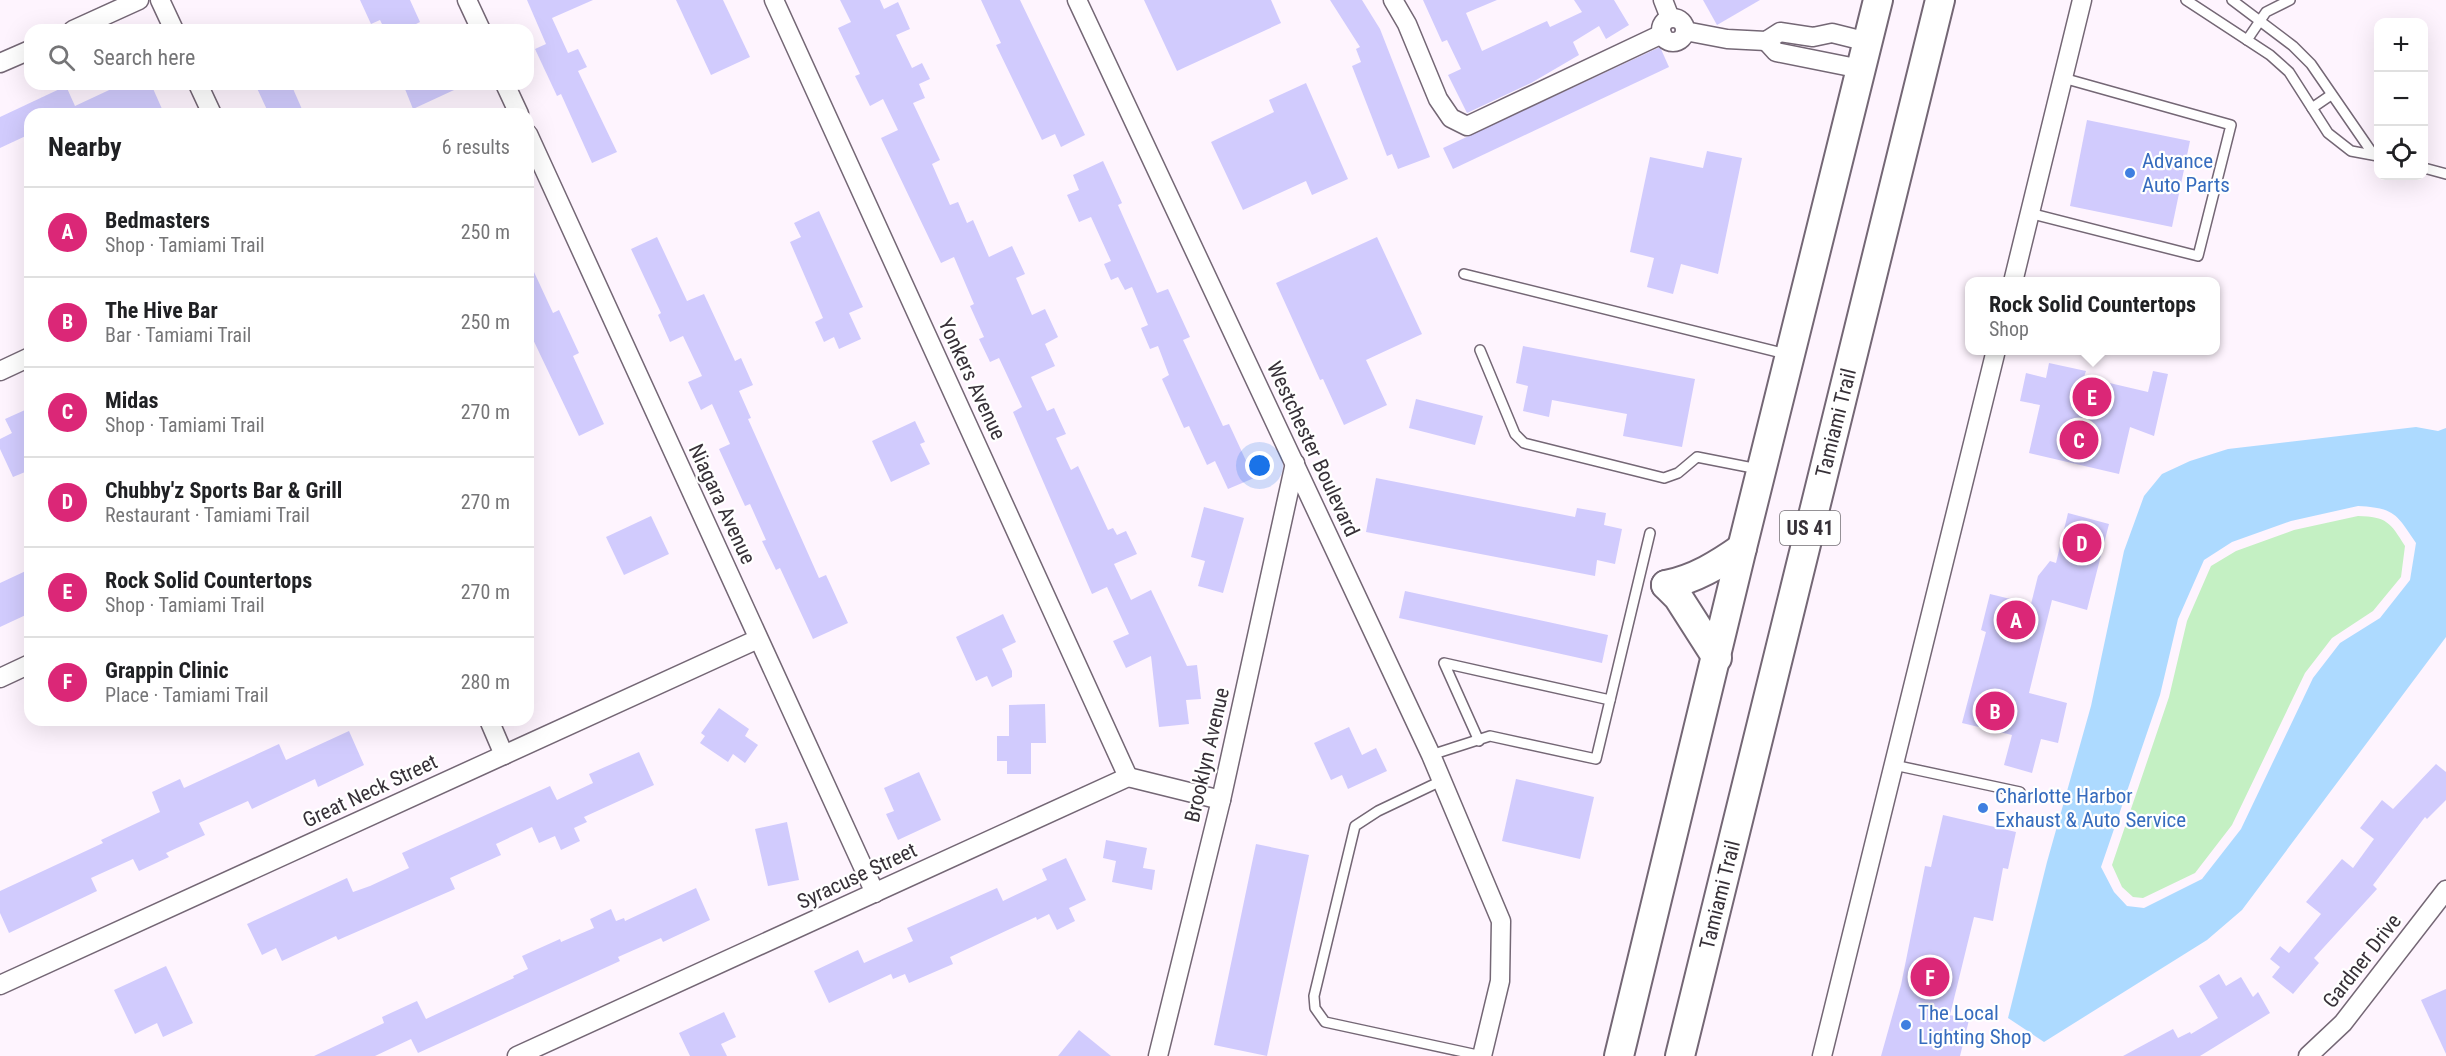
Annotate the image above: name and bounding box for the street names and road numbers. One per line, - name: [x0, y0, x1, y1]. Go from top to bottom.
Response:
- street label: Yonkers Avenue: [933, 314, 1011, 444]
- street label: Westchester Boulevard: [1262, 358, 1364, 540]
- street label: Tamiami Trail: [1811, 366, 1861, 480]
- street label: Niagara Avenue: [684, 440, 760, 568]
- road number: US 41: [1780, 511, 1840, 545]
- street label: Brooklyn Avenue: [1180, 685, 1234, 825]
- street label: Great Neck Street: [299, 749, 441, 833]
- street label: Syracuse Street: [793, 838, 921, 914]
- street label: Tamiami Trail: [1695, 838, 1745, 952]
- street label: Gardner Drive: [2318, 909, 2406, 1013]

